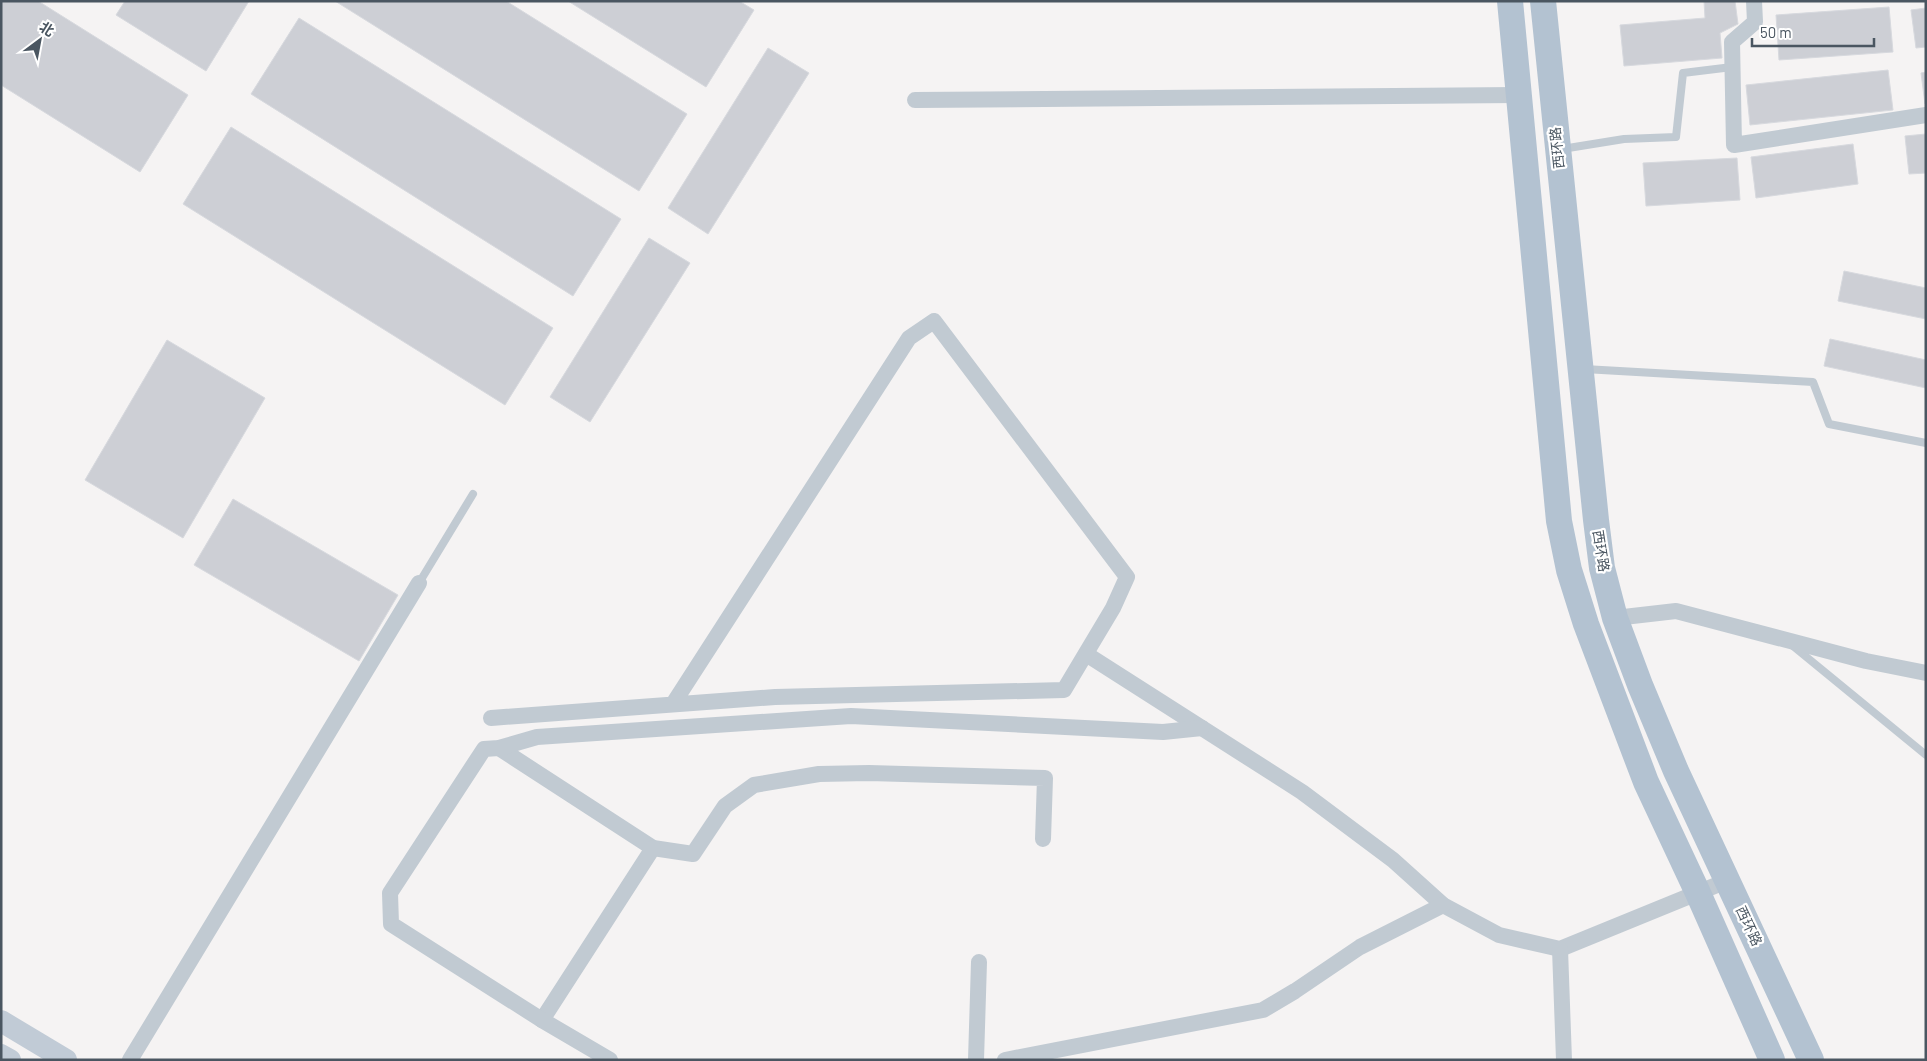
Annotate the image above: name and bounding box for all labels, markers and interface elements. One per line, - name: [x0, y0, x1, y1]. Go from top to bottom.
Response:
- north arrow: [15, 15, 65, 65]
- scale bar: [1752, 15, 1874, 47]
- text: 北: [37, 18, 58, 39]
- text: 50 m: [1760, 23, 1792, 41]
- street label: 西环路: [1546, 126, 1567, 170]
- street label: 西环路: [1590, 529, 1613, 573]
- street label: 西环路: [1733, 903, 1766, 948]

